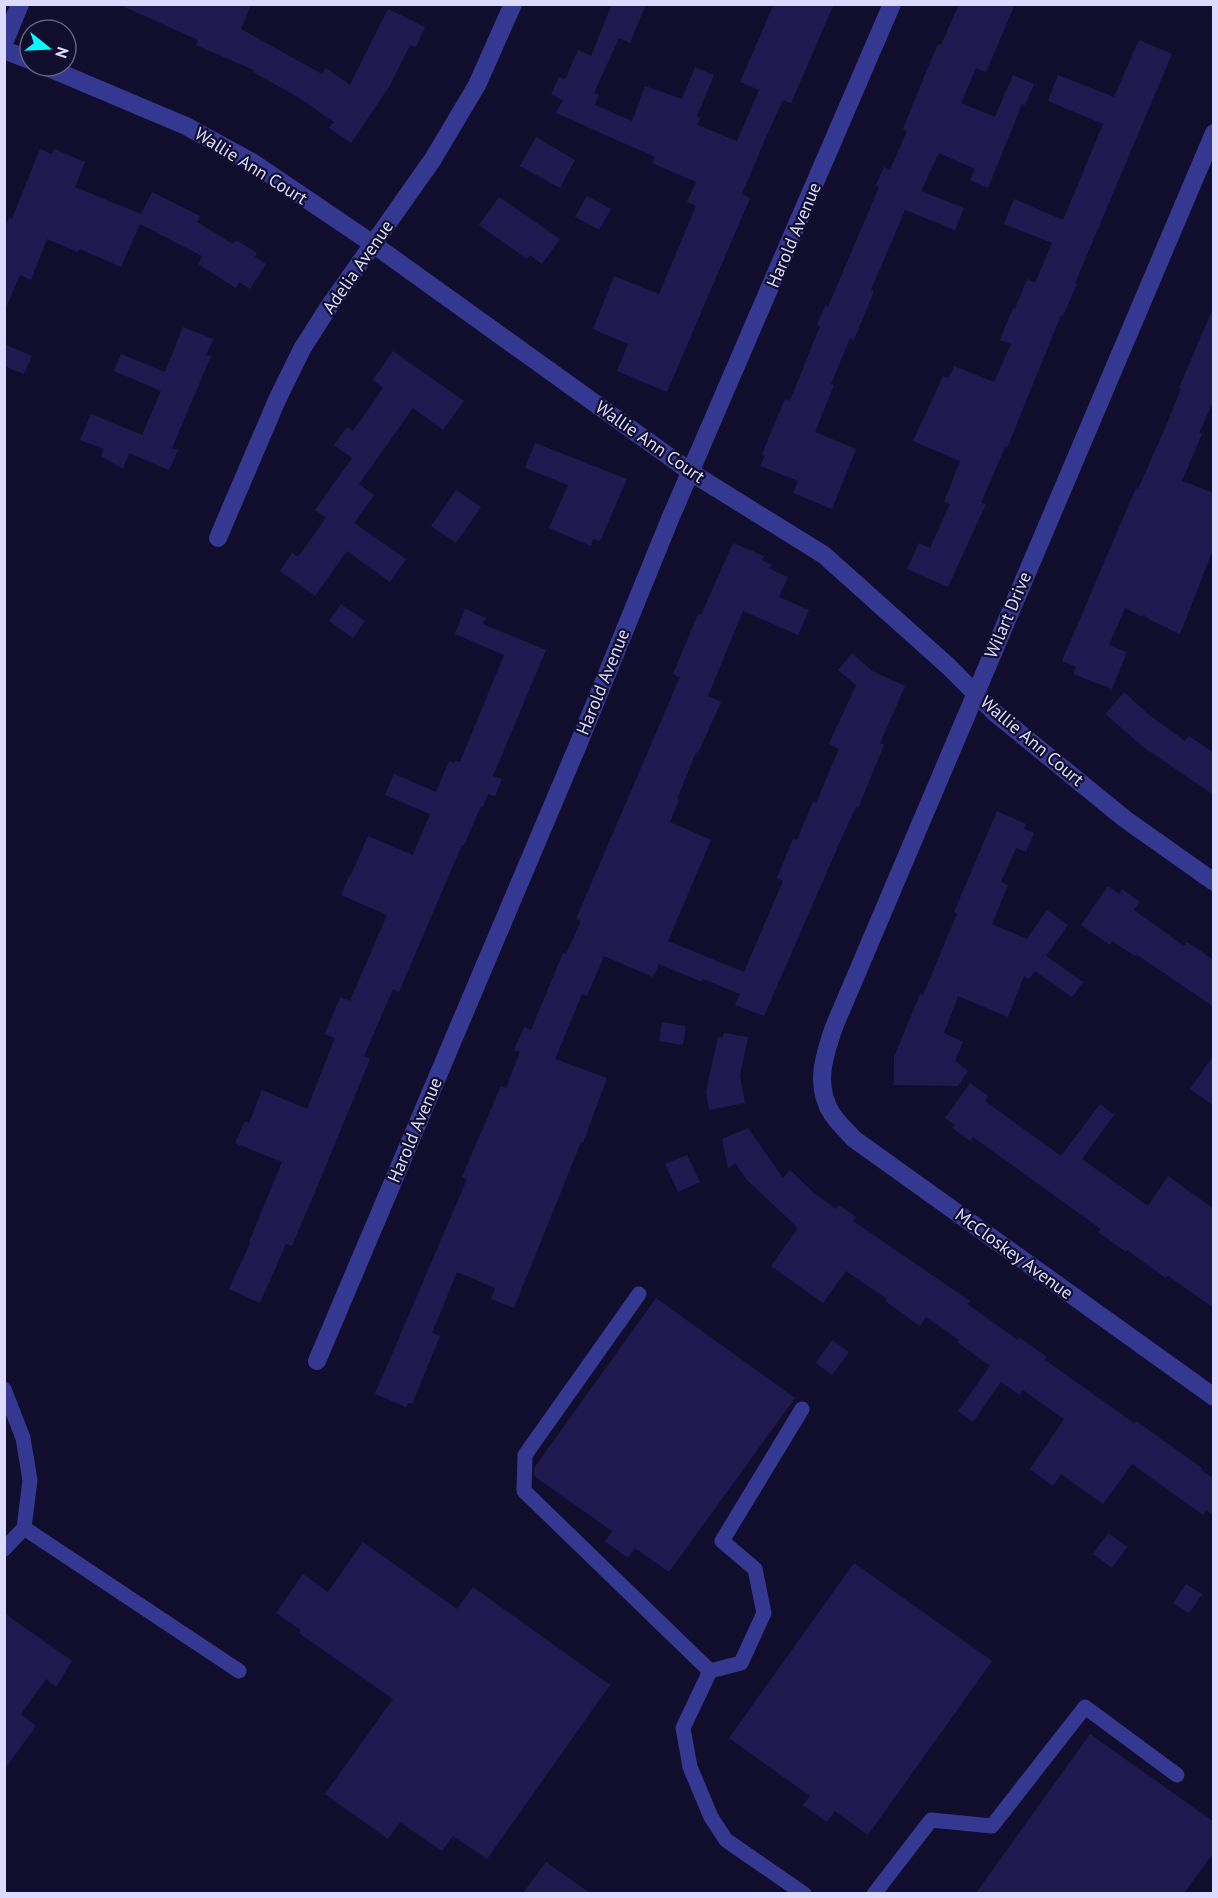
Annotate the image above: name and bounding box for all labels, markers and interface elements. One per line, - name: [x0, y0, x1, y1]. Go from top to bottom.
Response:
- north arrow: [18, 18, 78, 78]
- text: N: [51, 45, 73, 61]
- street label: Wallie Ann Court: [191, 122, 312, 209]
- street label: Harold Avenue: [761, 179, 826, 291]
- street label: Adelia Avenue: [317, 216, 398, 318]
- street label: Wallie Ann Court: [591, 395, 710, 488]
- street label: Wilart Drive: [979, 568, 1036, 662]
- street label: Harold Avenue: [571, 625, 634, 738]
- street label: Wallie Ann Court: [976, 690, 1089, 791]
- street label: Harold Avenue: [382, 1074, 447, 1186]
- street label: McCloskey Avenue: [951, 1203, 1078, 1304]

